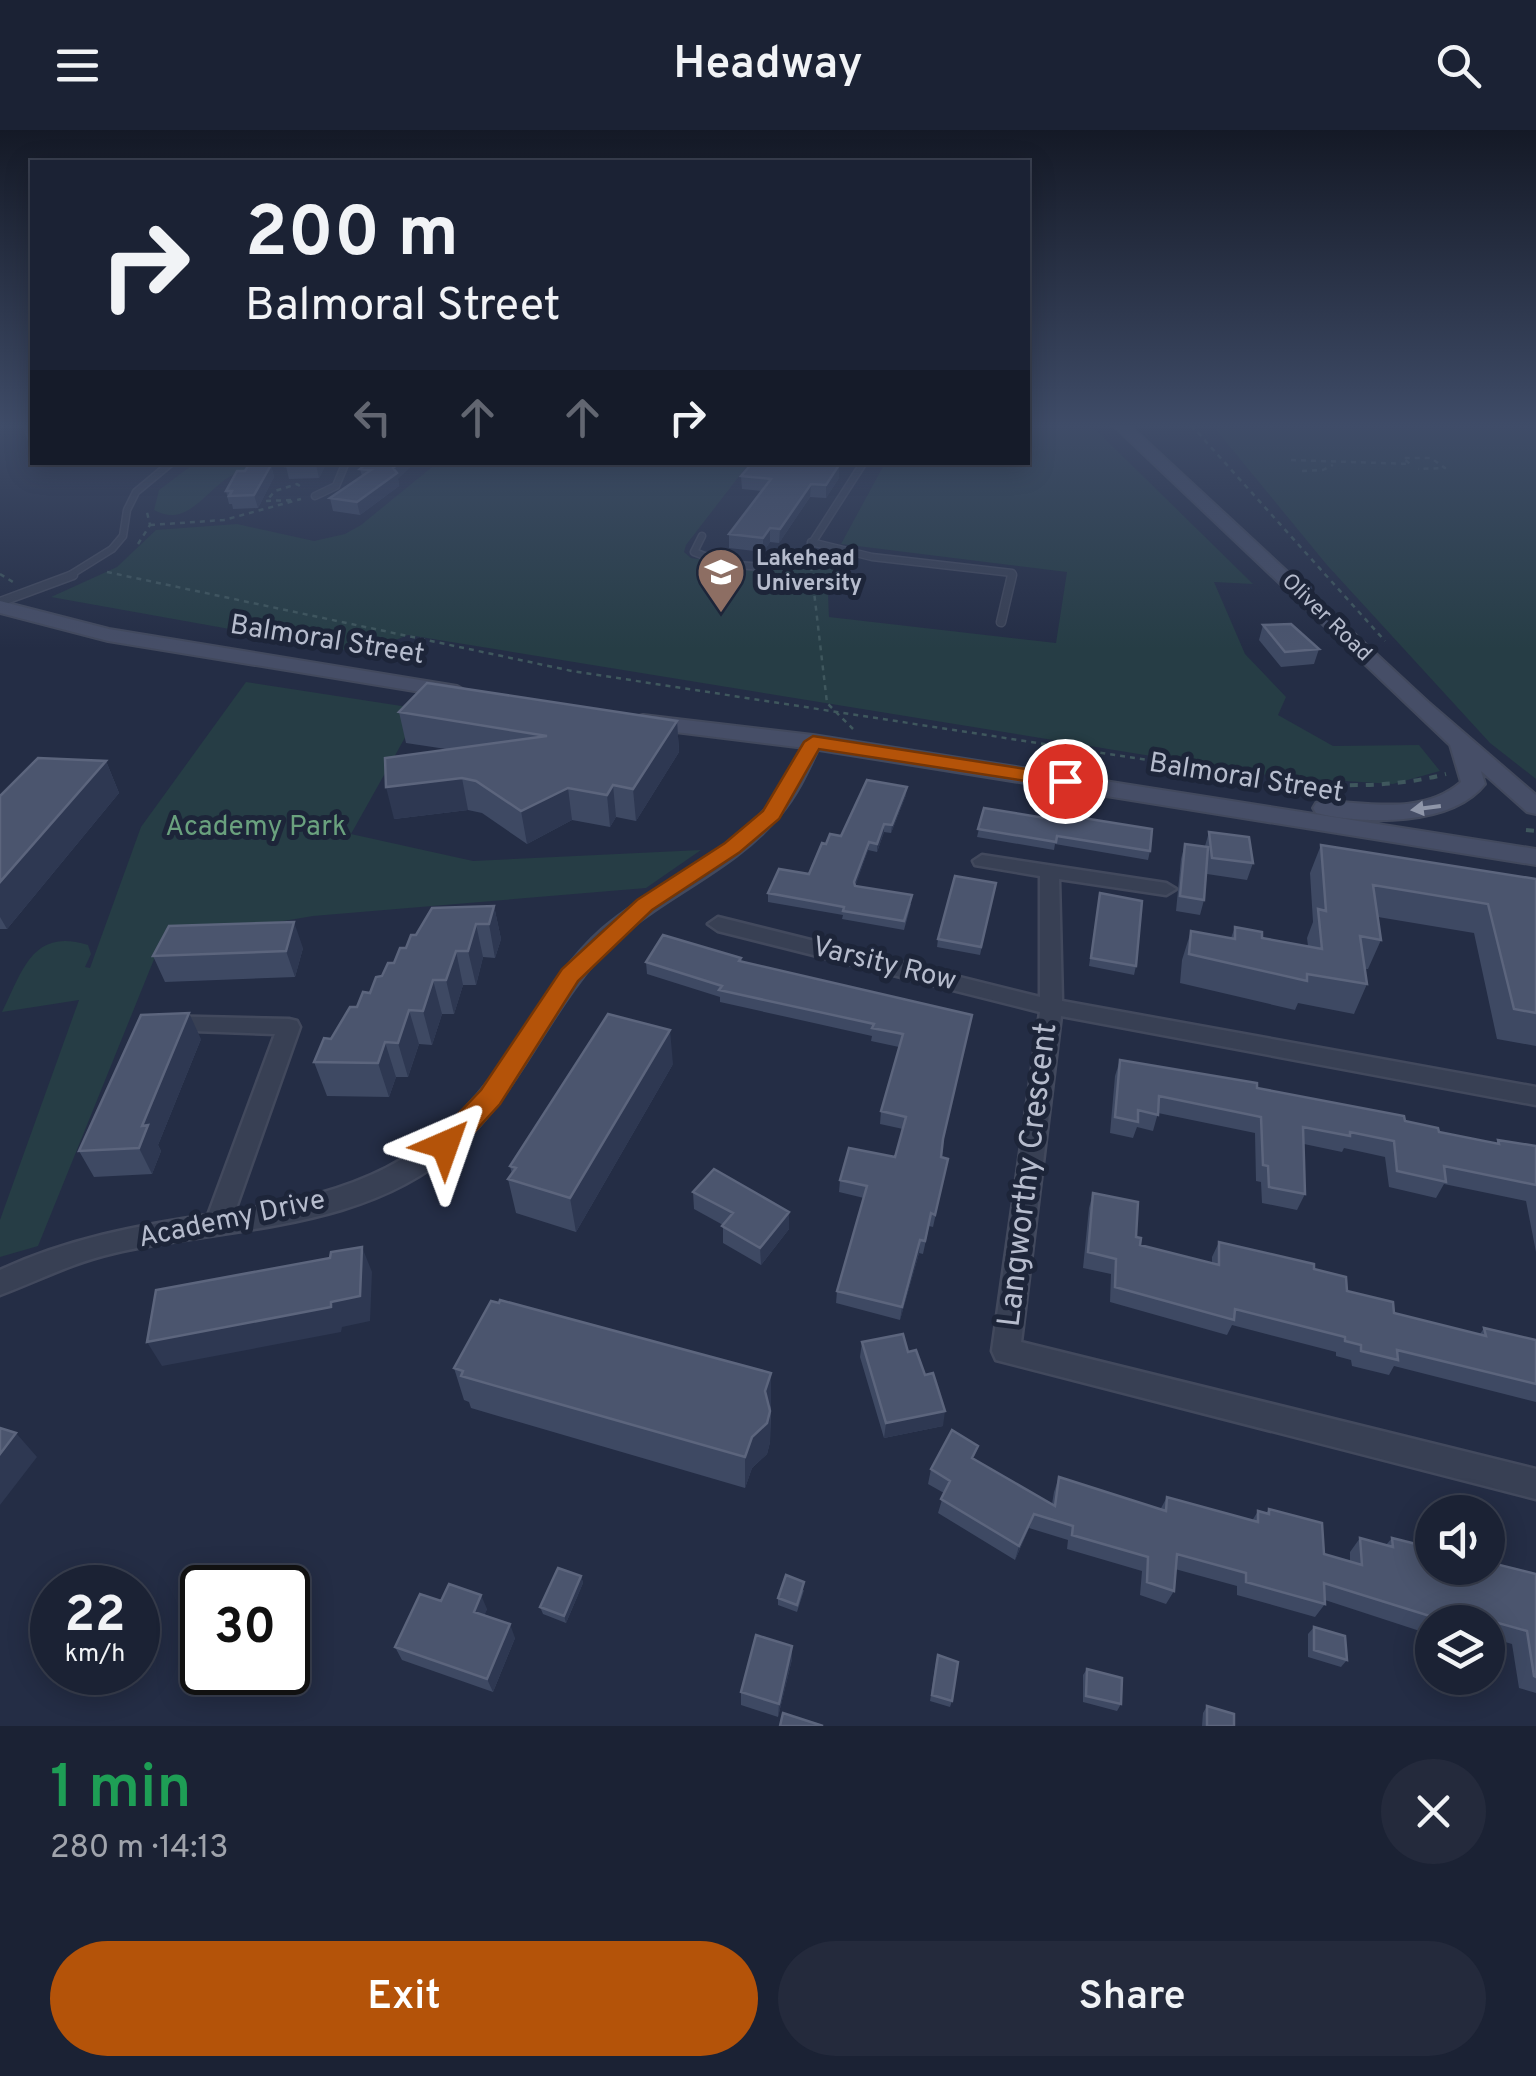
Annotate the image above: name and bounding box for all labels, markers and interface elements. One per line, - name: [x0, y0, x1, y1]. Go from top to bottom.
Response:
- text: Headway: [673, 37, 863, 94]
- icon: menu: [50, 38, 105, 93]
- icon: search: [1431, 38, 1486, 93]
- text: 200 m: [245, 192, 459, 281]
- icon: right: [80, 200, 210, 330]
- text: Balmoral Street: [245, 279, 561, 336]
- icon: left: [345, 390, 400, 445]
- icon: ahead: [450, 390, 505, 445]
- icon: ahead: [555, 390, 610, 445]
- icon: right: [660, 390, 715, 445]
- school or university icon: Lakehead University: [695, 546, 747, 614]
- place label: Lakehead University: [756, 546, 862, 598]
- street label: Oliver Road: [1275, 568, 1377, 668]
- street label: Balmoral Street: [227, 608, 427, 674]
- pin: [1023, 739, 1108, 824]
- street label: Balmoral Street: [1146, 746, 1346, 812]
- icon: arrive: [1038, 754, 1093, 809]
- one-way arrow: [1410, 801, 1441, 817]
- park label: Academy Park: [165, 810, 347, 846]
- street label: Varsity Row: [808, 930, 960, 1000]
- street label: Langworthy Crescent: [990, 1021, 1068, 1329]
- position arrow: [393, 1093, 497, 1197]
- street label: Academy Drive: [135, 1183, 329, 1257]
- map controls: [1415, 1495, 1505, 1695]
- button: sound: [1415, 1495, 1505, 1585]
- speed limit sign: 30: [180, 1565, 310, 1695]
- text: 22: [64, 1586, 126, 1649]
- button: layers: [1415, 1605, 1505, 1695]
- text: km/h: [65, 1639, 125, 1671]
- text: 1 min: [50, 1753, 191, 1829]
- button: close: [1381, 1759, 1486, 1864]
- text: 280 m · 14:13: [50, 1829, 229, 1869]
- button: Exit: [50, 1941, 758, 2056]
- button: Share: [778, 1941, 1486, 2056]

